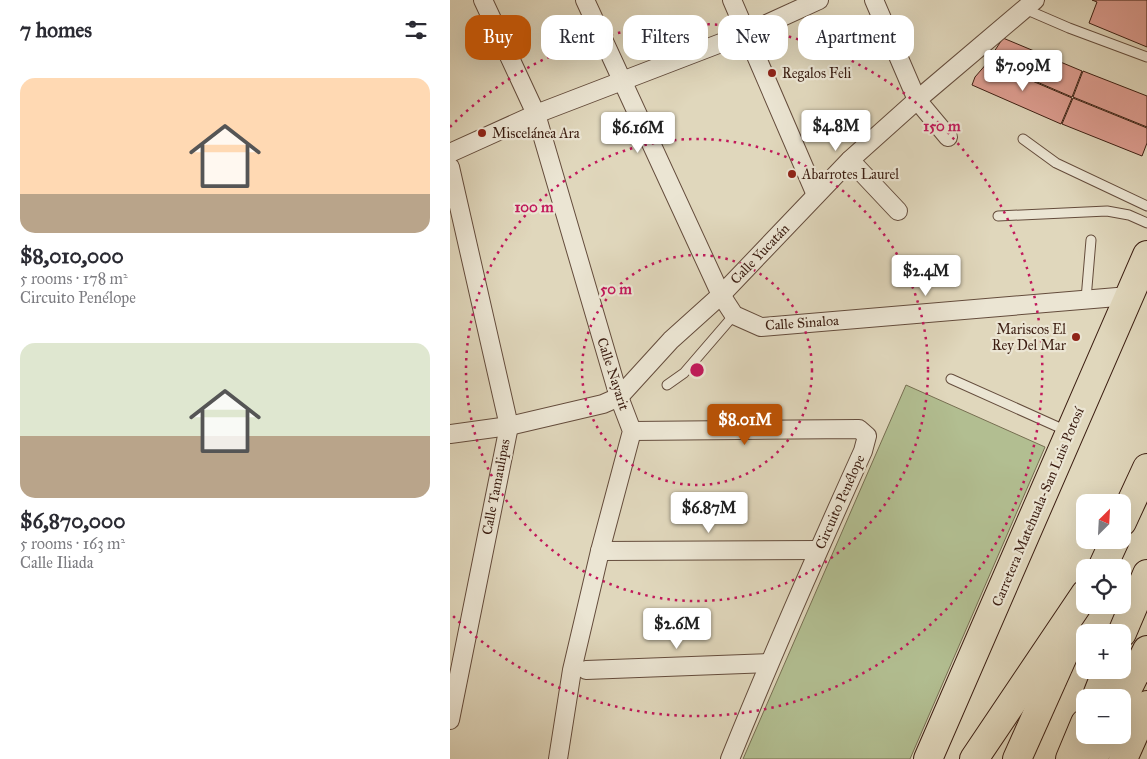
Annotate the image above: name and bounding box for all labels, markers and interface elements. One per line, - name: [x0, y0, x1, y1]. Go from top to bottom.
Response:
- chip: Buy: [465, 15, 531, 60]
- chip: Rent: [541, 15, 613, 60]
- chip: Filters: [623, 15, 708, 60]
- chip: New: [718, 15, 788, 60]
- chip: Apartment: [798, 15, 914, 60]
- icon: filters: [402, 16, 430, 44]
- text: 7 homes: [20, 17, 92, 43]
- pin: $7.09M: [982, 49, 1064, 92]
- text: $7.09M: [995, 56, 1051, 75]
- place label: Regalos Feli: [782, 65, 852, 82]
- marker: Regalos Feli: [766, 67, 778, 79]
- pin: $4.8M: [801, 110, 871, 152]
- icon: home: [180, 111, 270, 201]
- pin: $6.16M: [597, 112, 679, 154]
- text: $4.8M: [812, 116, 860, 135]
- text: 150 m: [923, 117, 961, 135]
- text: $6.16M: [612, 118, 664, 137]
- place label: Miscelánea Ara: [492, 125, 580, 142]
- marker: Miscelánea Ara: [476, 127, 488, 139]
- place label: Abarrotes Laurel: [801, 166, 899, 183]
- marker: Abarrotes Laurel: [786, 168, 798, 180]
- text: 100 m: [514, 198, 554, 216]
- street label: Calle Yucatán: [727, 220, 793, 288]
- text: $8,010,000: [20, 243, 124, 269]
- pin: $2.4M: [891, 254, 961, 297]
- text: $2.4M: [903, 261, 949, 280]
- text: 5 rooms · 178 m²: [20, 269, 128, 288]
- text: 50 m: [600, 280, 632, 298]
- text: Circuito Penélope: [20, 288, 136, 307]
- street label: Calle Sinaloa: [764, 312, 840, 334]
- place label: Mariscos El Rey Del Mar: [992, 321, 1067, 354]
- marker: Mariscos El Rey Del Mar: [1070, 331, 1082, 343]
- street label: Calle Nayarit: [593, 335, 633, 413]
- centre of rings: [688, 361, 706, 379]
- icon: home: [180, 376, 270, 466]
- pin: $8.01M: [704, 404, 786, 446]
- street label: Carretera Matehuala-San Luis Potosí: [988, 404, 1088, 609]
- text: $8.01M: [718, 410, 772, 429]
- street label: Calle Tamaulipas: [478, 438, 514, 536]
- street label: Circuito Penélope: [812, 452, 868, 552]
- pin: $6.87M: [668, 492, 750, 534]
- north arrow: [1076, 494, 1131, 549]
- map controls: [1076, 494, 1131, 744]
- text: $6.87M: [682, 498, 736, 517]
- text: $6,870,000: [20, 508, 125, 534]
- text: 5 rooms · 163 m²: [20, 534, 125, 553]
- text: Calle Iliada: [20, 553, 94, 572]
- button: locate: [1076, 559, 1131, 614]
- pin: $2.6M: [642, 608, 712, 650]
- text: $2.6M: [654, 614, 700, 633]
- button: +: [1076, 624, 1131, 679]
- button: −: [1076, 689, 1131, 744]

